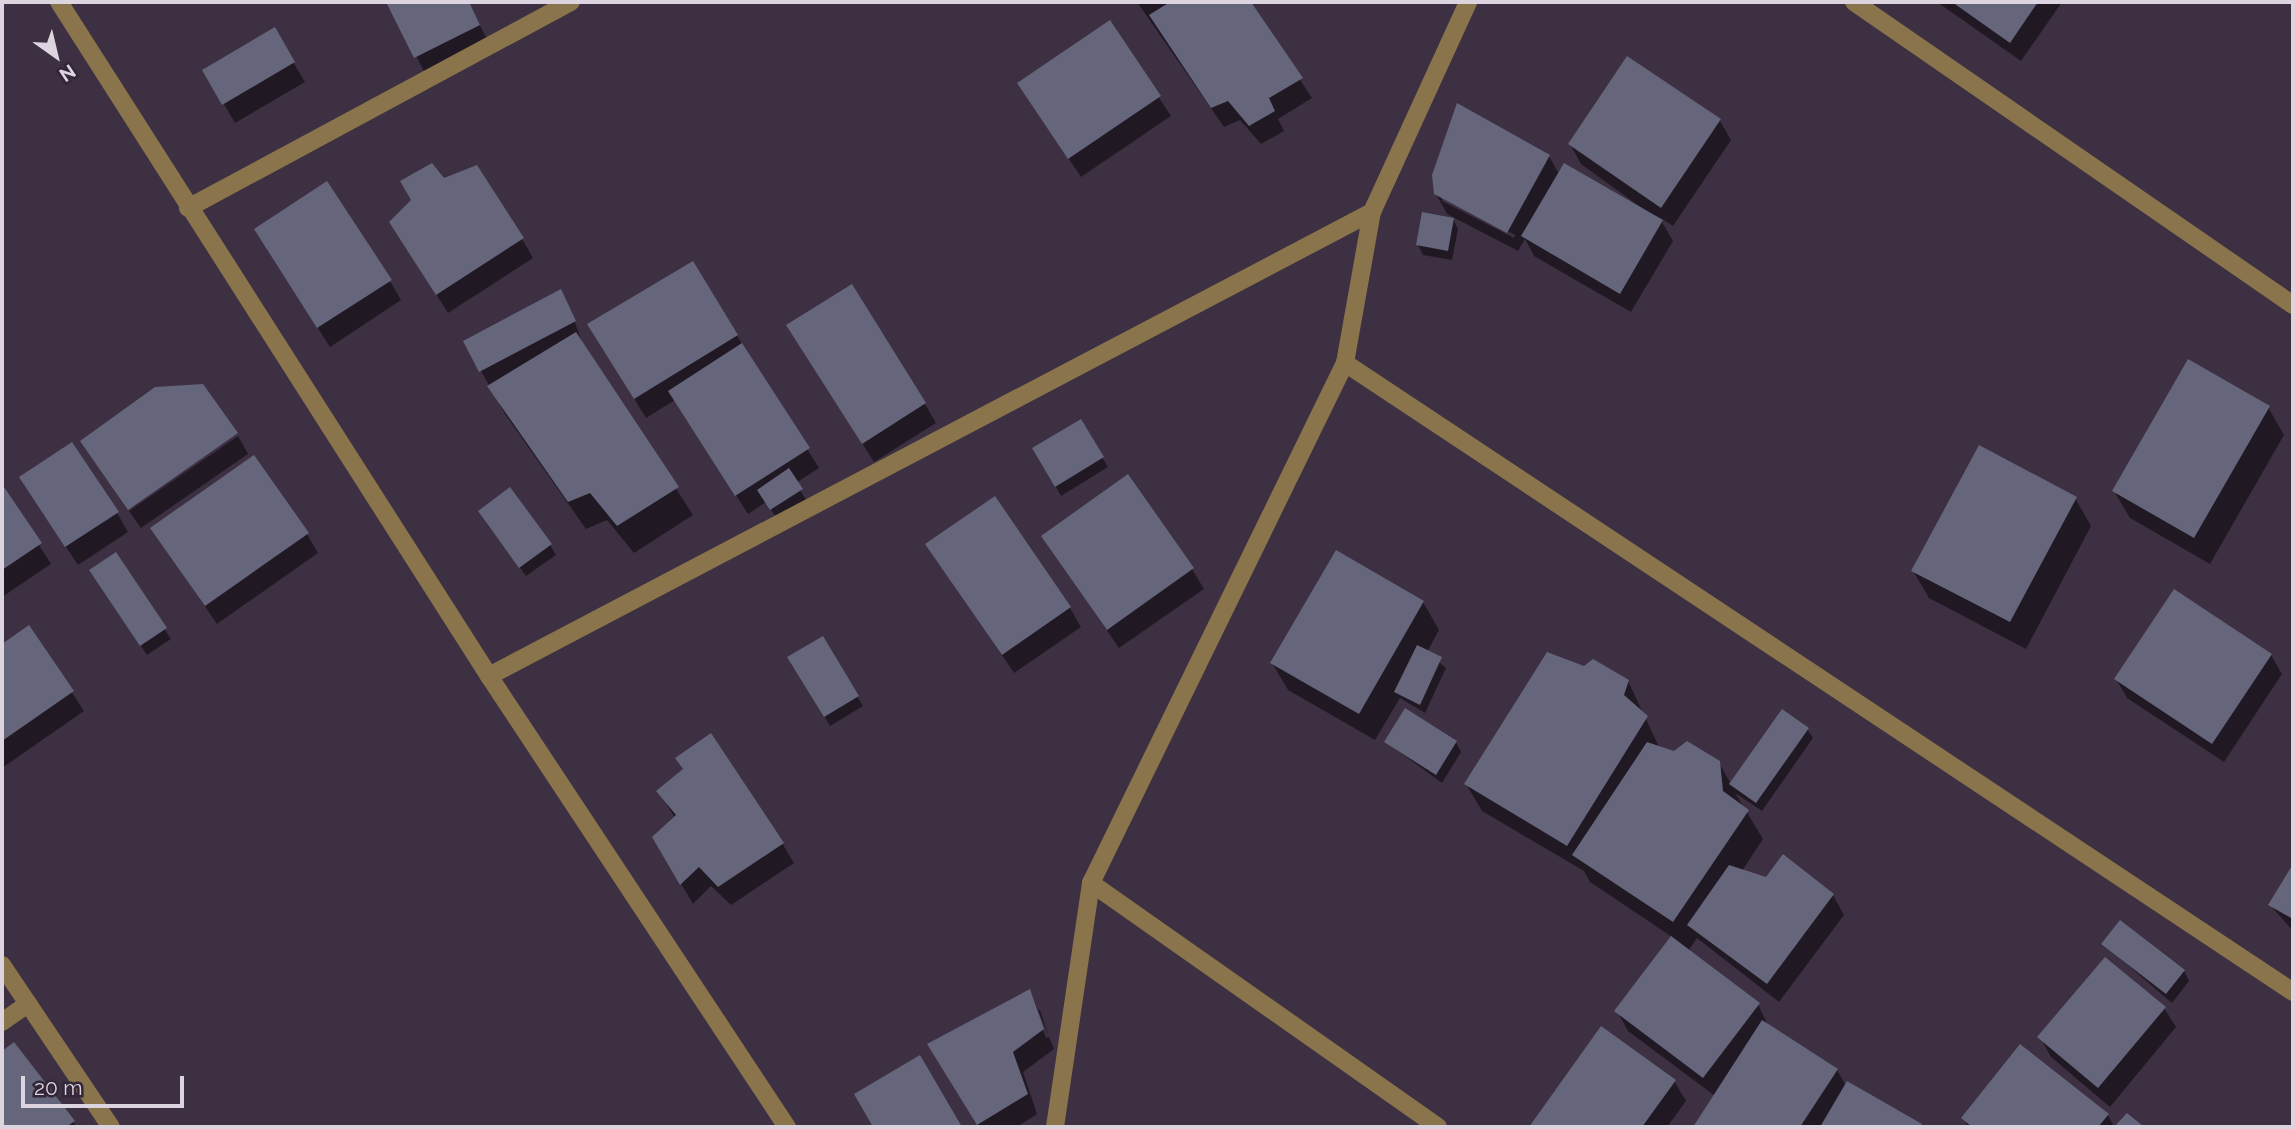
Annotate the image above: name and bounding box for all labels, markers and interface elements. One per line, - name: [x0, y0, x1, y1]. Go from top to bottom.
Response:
- north arrow: [21, 21, 91, 91]
- text: N: [56, 60, 80, 87]
- scale bar: [24, 1062, 187, 1106]
- text: 20 m: [34, 1075, 82, 1100]

